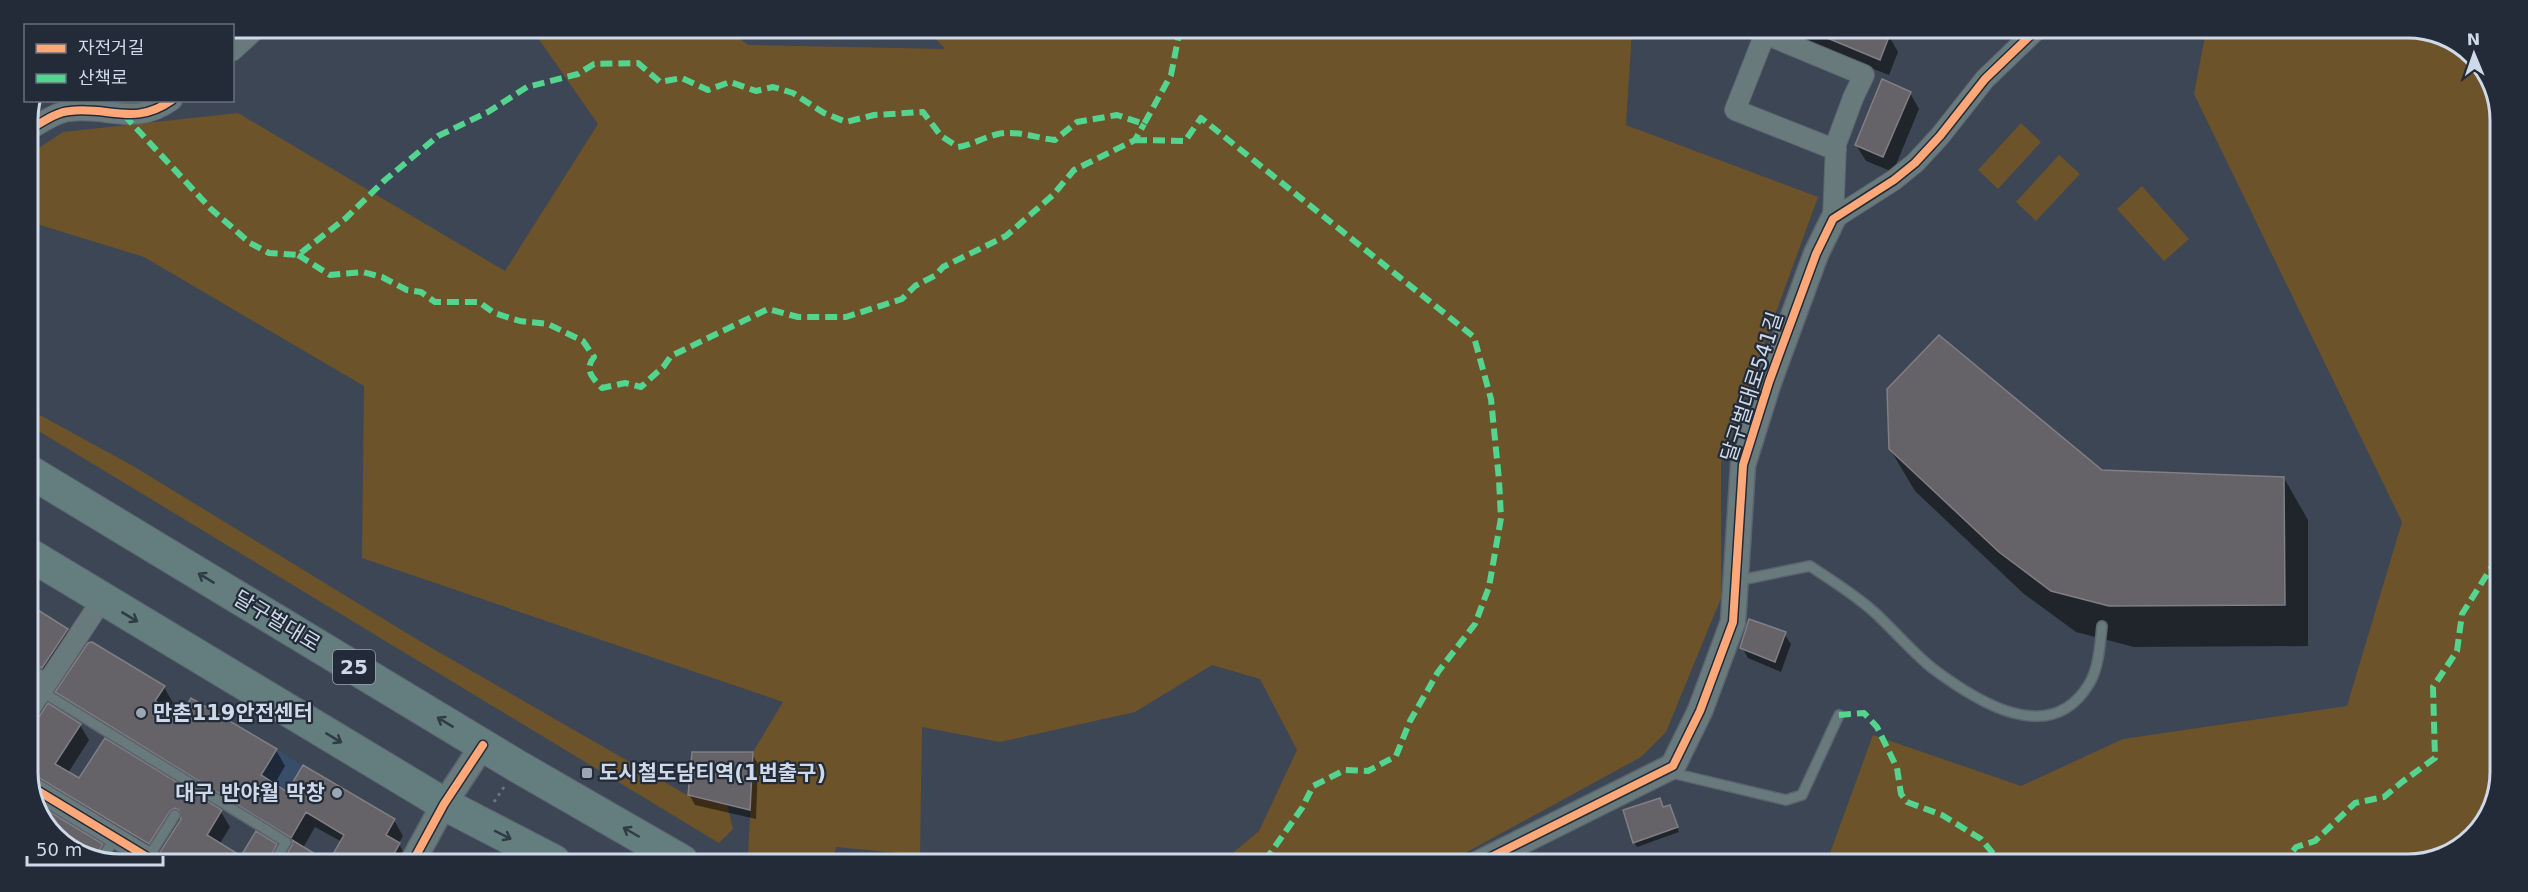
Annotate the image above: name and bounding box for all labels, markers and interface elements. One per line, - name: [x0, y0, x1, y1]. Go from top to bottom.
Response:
- legend: [24, 24, 234, 102]
- north arrow: [2444, 24, 2504, 84]
- text: N: [2466, 30, 2481, 49]
- text: 자전거길: [78, 37, 144, 58]
- text: 산책로: [78, 67, 128, 88]
- street label: 달구벌대로541길: [1716, 309, 1788, 465]
- one-way arrow: [198, 572, 215, 584]
- street label: 달구벌대로: [229, 586, 325, 656]
- one-way arrow: [122, 611, 139, 623]
- road number: 25: [333, 650, 375, 684]
- place label: 만촌119안전센터: [153, 701, 313, 725]
- marker: 만촌119안전센터: [134, 706, 148, 720]
- one-way arrow: [437, 716, 454, 728]
- one-way arrow: [325, 733, 342, 745]
- place label: 도시철도담티역(1번출구): [599, 761, 826, 785]
- marker: 도시철도담티역(1번출구): [580, 766, 594, 780]
- place label: 대구 반야월 막창: [175, 781, 325, 805]
- marker: 대구 반야월 막창: [330, 786, 344, 800]
- one-way arrow: [623, 826, 640, 838]
- scale bar: [27, 829, 164, 867]
- one-way arrow: [494, 830, 512, 841]
- text: 50 m: [36, 839, 82, 860]

